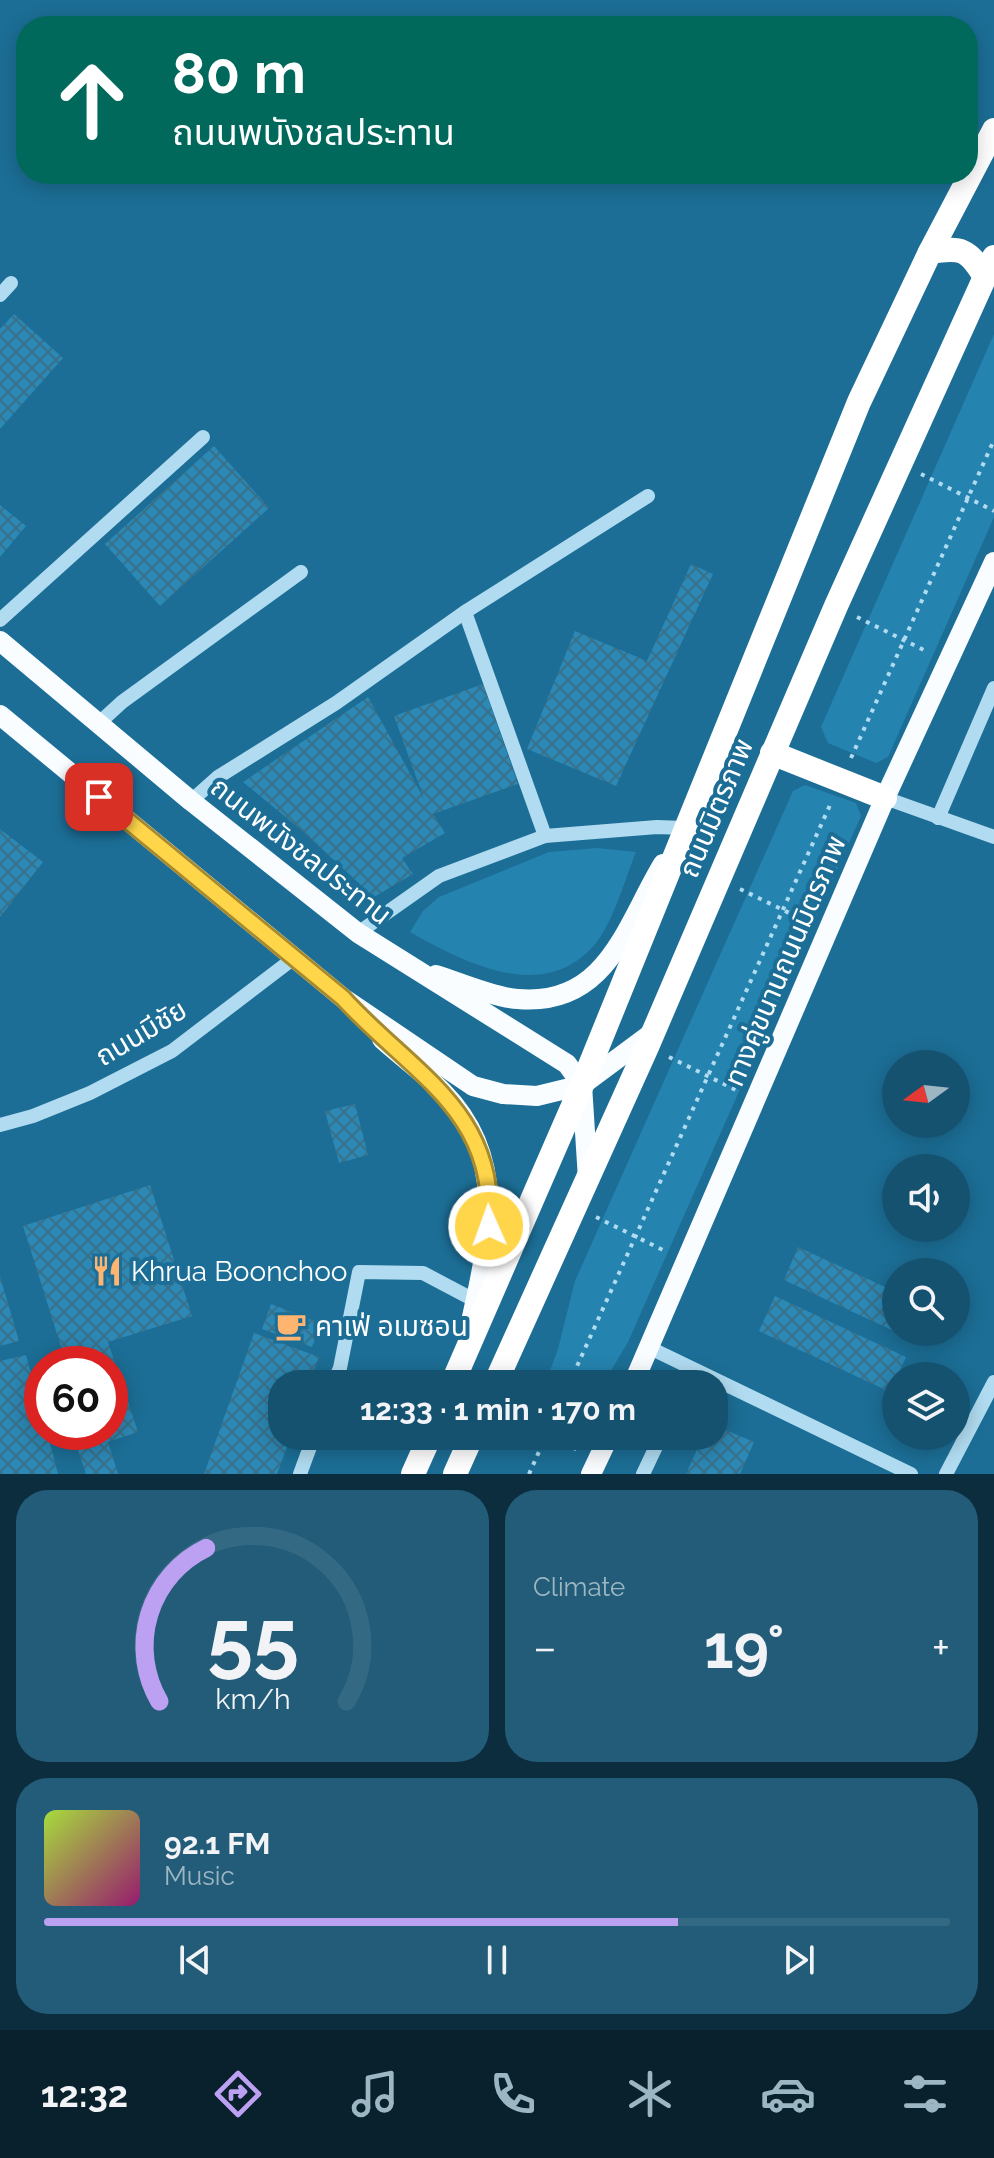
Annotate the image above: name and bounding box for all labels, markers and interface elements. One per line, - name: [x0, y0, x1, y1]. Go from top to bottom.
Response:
- text: 80 m: [172, 40, 306, 106]
- icon: ahead: [40, 48, 144, 152]
- text: ถนนพนังชลประทาน: [172, 111, 455, 153]
- street label: ถนนมิตรภาพ: [672, 734, 760, 882]
- pin: [65, 763, 133, 831]
- street label: ถนนพนังชลประทาน: [204, 770, 398, 932]
- icon: arrive: [77, 775, 121, 819]
- street label: ทางคู่ขนานถนนมิตรภาพ: [717, 831, 854, 1092]
- street label: ถนนมีชัย: [89, 993, 193, 1073]
- north arrow: [882, 1050, 970, 1138]
- map controls: [882, 1050, 970, 1450]
- button: sound: [882, 1154, 970, 1242]
- position arrow: [447, 1184, 531, 1268]
- restaurant icon: Khrua Boonchoo: [90, 1254, 124, 1288]
- place label: Khrua Boonchoo: [131, 1255, 348, 1288]
- button: search: [882, 1258, 970, 1346]
- cafe icon: คาเฟ่ อเมซอน: [274, 1309, 308, 1343]
- place label: คาเฟ่ อเมซอน: [315, 1310, 468, 1343]
- speed limit sign: 60: [24, 1346, 128, 1450]
- button: layers: [882, 1362, 970, 1450]
- text: 12:33 · 1 min · 170 m: [360, 1392, 636, 1427]
- text: Climate: [533, 1572, 625, 1602]
- text: 55: [206, 1590, 299, 1687]
- text: 19°: [704, 1612, 784, 1682]
- text: −: [533, 1622, 557, 1673]
- text: +: [932, 1622, 950, 1673]
- text: km/h: [215, 1682, 290, 1716]
- text: 92.1 FM: [164, 1826, 271, 1861]
- text: Music: [164, 1861, 235, 1891]
- icon: previous: [173, 1938, 217, 1982]
- icon: pause: [475, 1938, 519, 1982]
- icon: next: [777, 1938, 821, 1982]
- icon: directions: [210, 2066, 266, 2122]
- icon: music: [347, 2066, 403, 2122]
- icon: phone: [485, 2066, 541, 2122]
- icon: climate: [622, 2066, 678, 2122]
- icon: car: [760, 2066, 816, 2122]
- icon: filters: [897, 2066, 953, 2122]
- text: 12:32: [41, 2073, 128, 2115]

